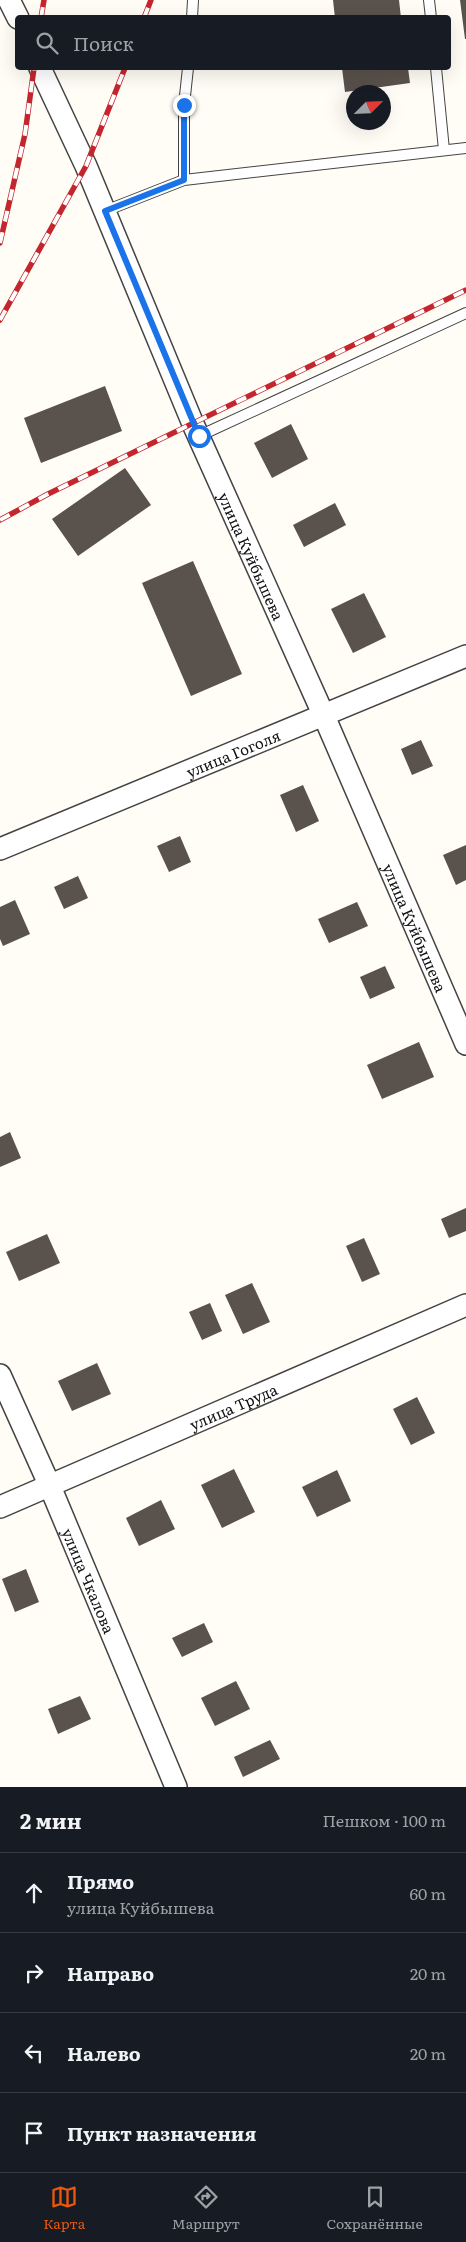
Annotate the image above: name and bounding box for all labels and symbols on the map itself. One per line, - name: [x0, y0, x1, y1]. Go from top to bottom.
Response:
- north arrow: [346, 85, 391, 130]
- route end: [173, 94, 196, 117]
- route start: [188, 425, 211, 448]
- street label: улица Куйбышева: [213, 488, 291, 624]
- street label: улица Гоголя: [182, 723, 284, 782]
- street label: улица Куйбышева: [378, 859, 454, 996]
- street label: улица Труда: [185, 1376, 282, 1435]
- street label: улица Чкалова: [57, 1524, 122, 1638]

